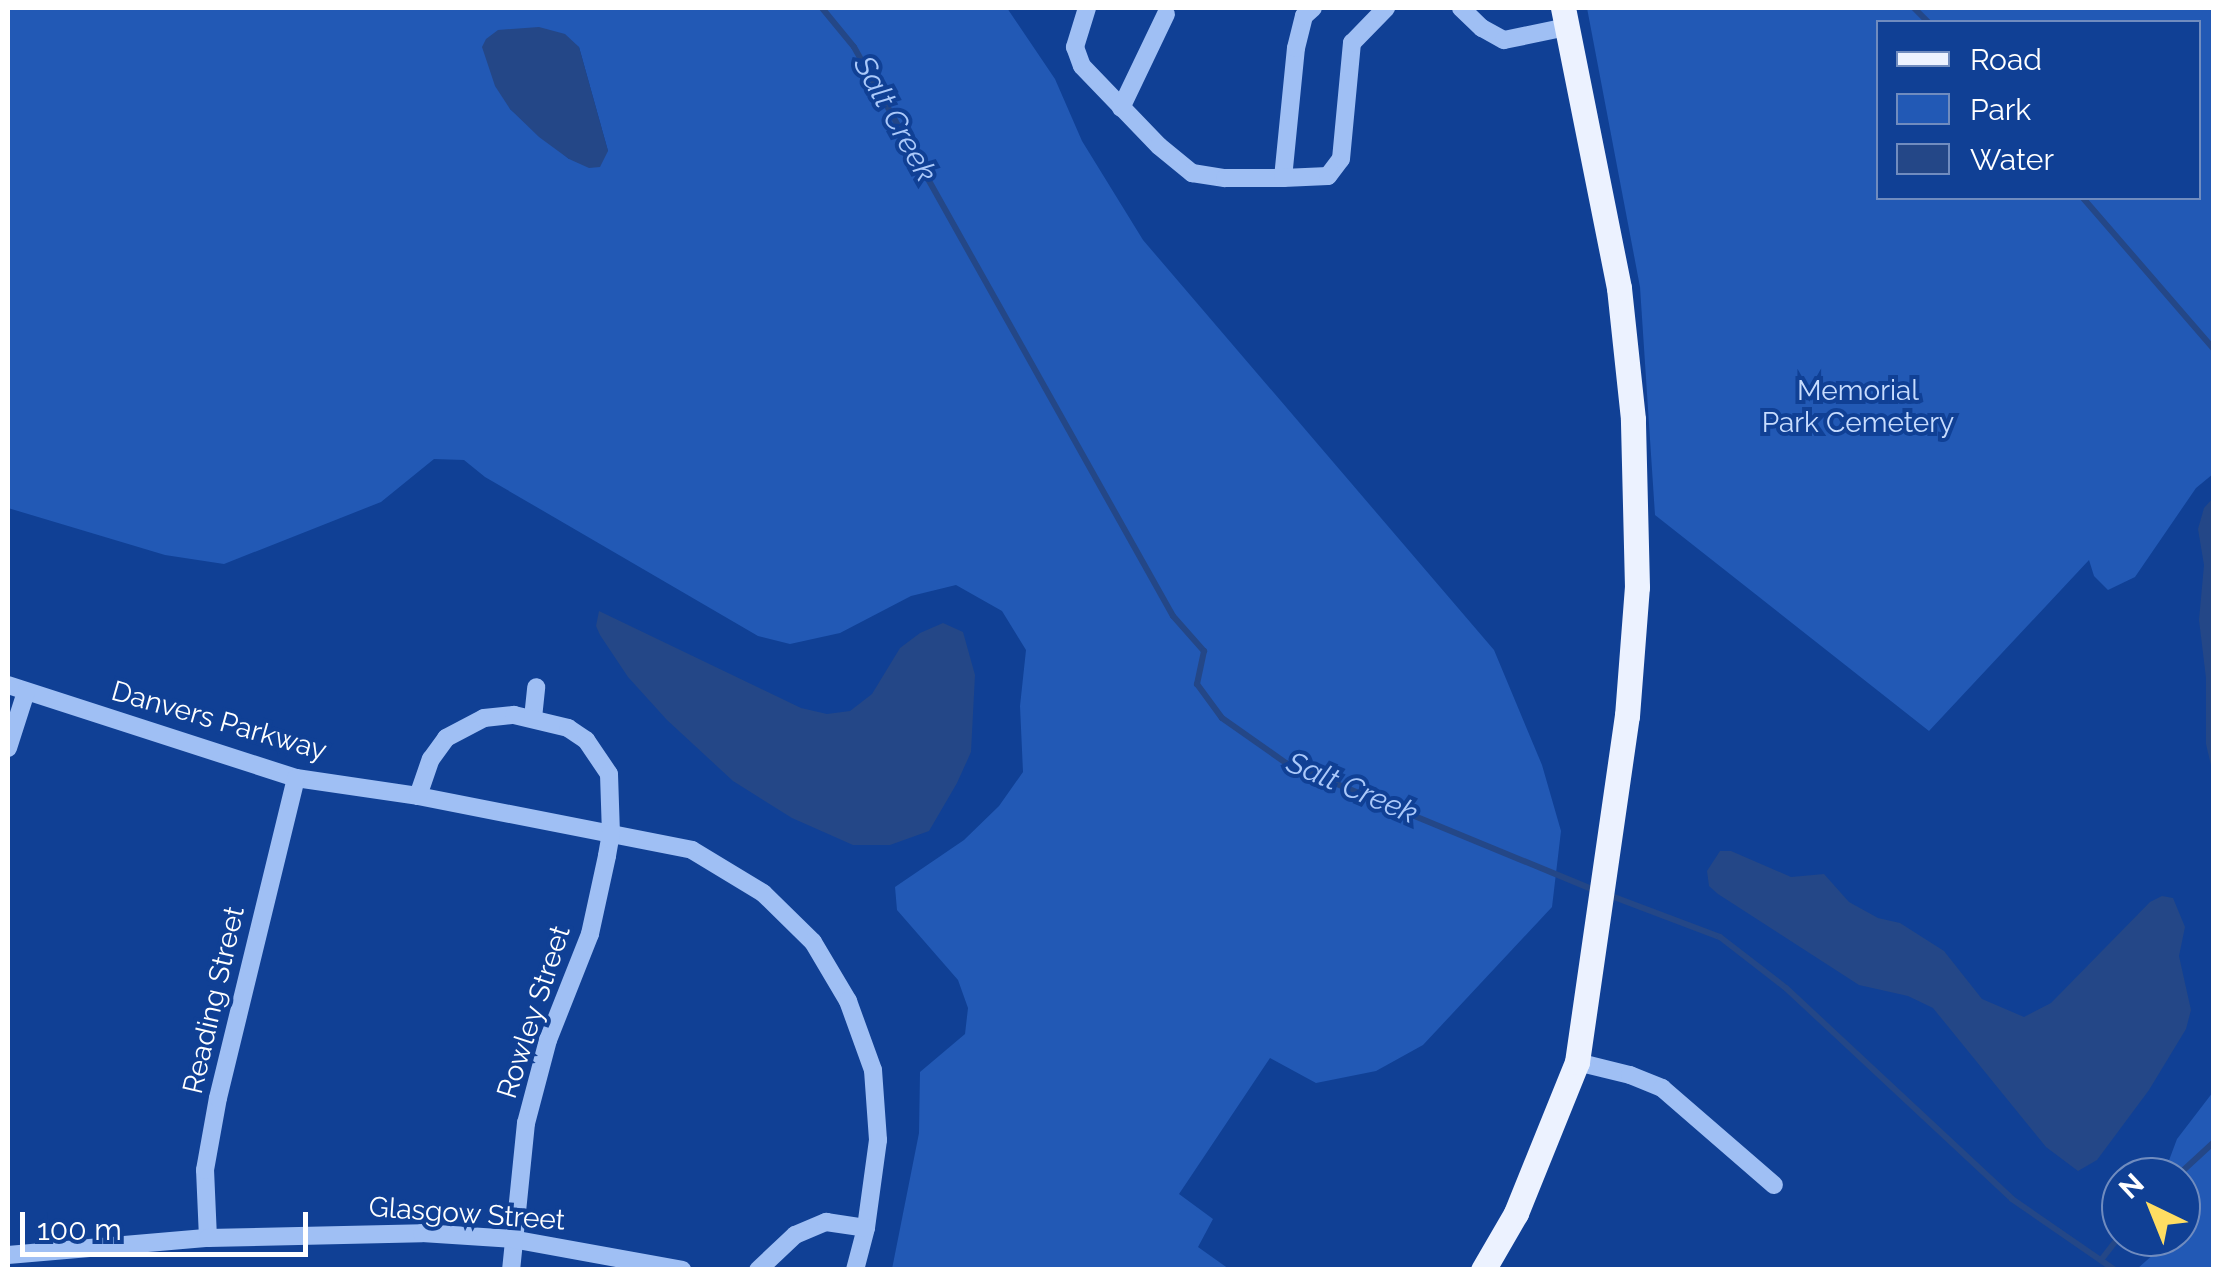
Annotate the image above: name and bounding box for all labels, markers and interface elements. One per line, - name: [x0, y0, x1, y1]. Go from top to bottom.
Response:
- legend: [1876, 20, 2201, 200]
- text: Road: [1970, 42, 2042, 77]
- water label: Salt Creek: [846, 50, 944, 188]
- text: Park: [1970, 92, 2031, 127]
- text: Water: [1970, 142, 2054, 177]
- park label: Memorial Park Cemetery: [1762, 374, 1954, 440]
- street label: Danvers Parkway: [108, 674, 330, 768]
- water label: Salt Creek: [1281, 744, 1423, 832]
- street label: Reading Street: [176, 903, 252, 1097]
- street label: Rowley Street: [490, 921, 578, 1103]
- north arrow: [2101, 1157, 2201, 1257]
- text: N: [2112, 1167, 2151, 1206]
- street label: Glasgow Street: [367, 1190, 567, 1238]
- scale bar: [25, 1192, 312, 1254]
- text: 100 m: [37, 1212, 122, 1247]

